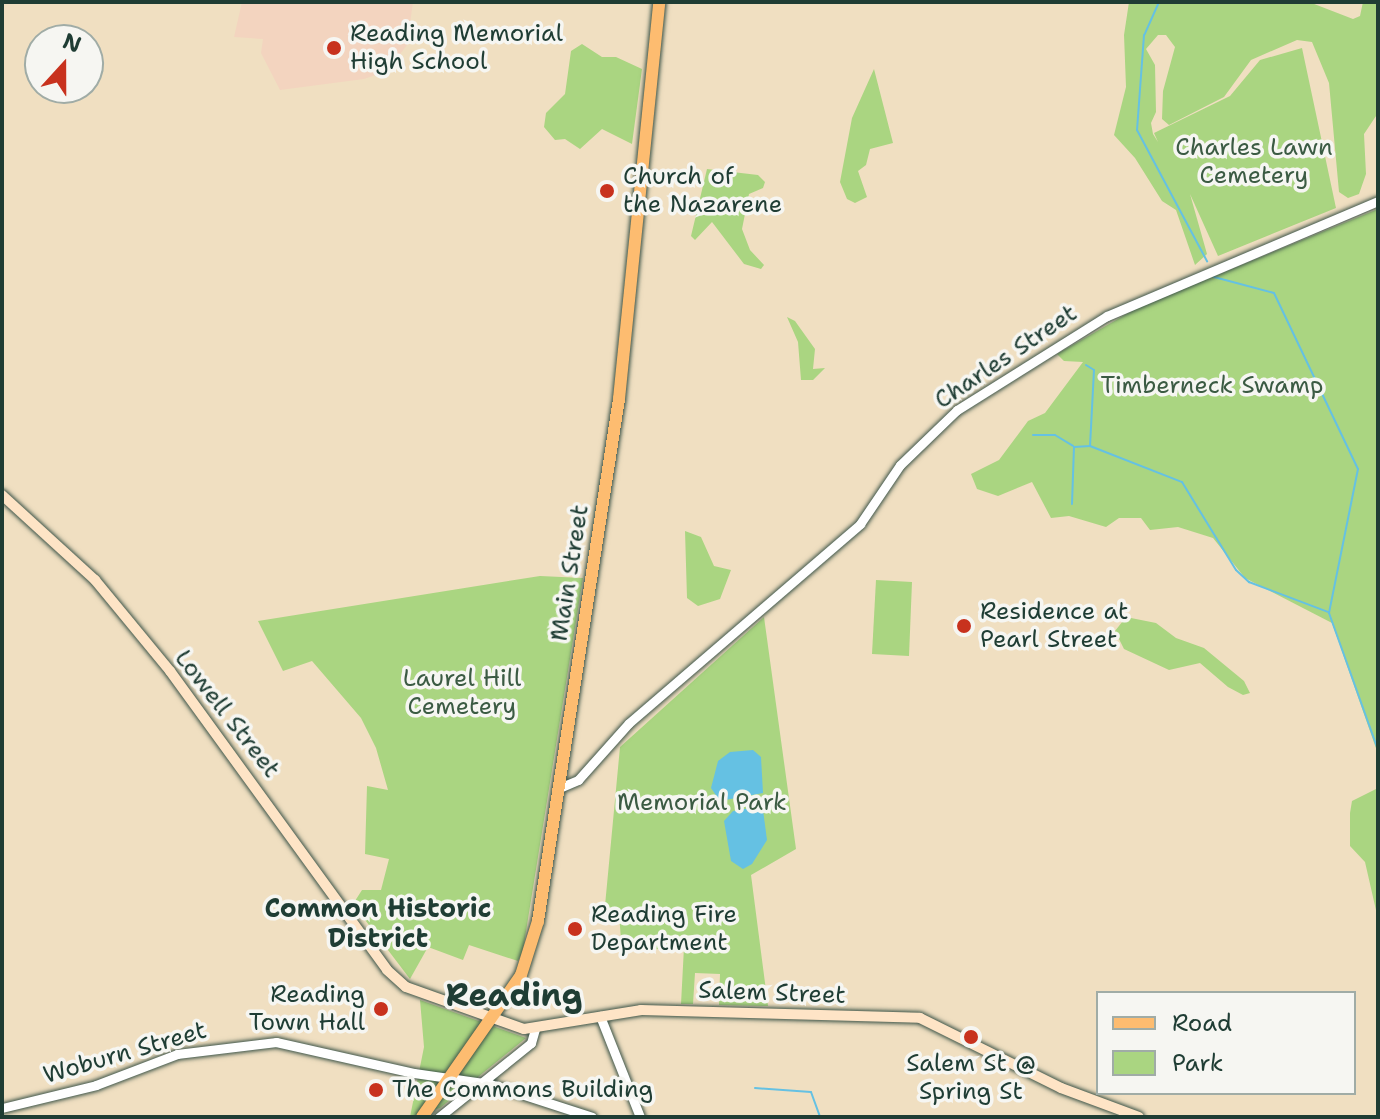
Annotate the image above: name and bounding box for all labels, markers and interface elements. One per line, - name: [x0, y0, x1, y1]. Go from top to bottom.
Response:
- place label: Reading Memorial High School: [350, 20, 563, 76]
- north arrow: [24, 24, 104, 104]
- text: N: [59, 26, 85, 60]
- marker: Reading Memorial High School: [325, 39, 343, 57]
- park label: Charles Lawn Cemetery: [1175, 134, 1333, 190]
- place label: Church of the Nazarene: [623, 163, 782, 219]
- marker: Church of the Nazarene: [598, 182, 616, 200]
- street label: Charles Street: [929, 299, 1083, 415]
- park label: Timberneck Swamp: [1101, 372, 1323, 400]
- street label: Main Street: [545, 503, 595, 643]
- place label: Residence at Pearl Street: [980, 598, 1129, 654]
- marker: Residence at Pearl Street: [955, 617, 973, 635]
- street label: Lowell Street: [168, 644, 286, 784]
- park label: Laurel Hill Cemetery: [403, 665, 521, 721]
- park label: Memorial Park: [617, 789, 787, 817]
- district label: Common Historic District: [264, 892, 492, 954]
- place label: Reading Fire Department: [591, 901, 737, 957]
- marker: Reading Fire Department: [566, 920, 584, 938]
- district label: Reading: [445, 976, 583, 1014]
- street label: Salem Street: [698, 976, 846, 1010]
- place label: Reading Town Hall: [249, 981, 365, 1037]
- legend: [1096, 991, 1356, 1095]
- marker: Reading Town Hall: [372, 1000, 390, 1018]
- text: Road: [1172, 1007, 1232, 1039]
- street label: Woburn Street: [40, 1016, 210, 1090]
- marker: Salem St @ Spring St: [962, 1028, 980, 1046]
- text: Park: [1172, 1047, 1224, 1079]
- place label: Salem St @ Spring St: [906, 1050, 1036, 1106]
- place label: The Commons Building: [392, 1076, 653, 1104]
- marker: The Commons Building: [367, 1081, 385, 1099]

